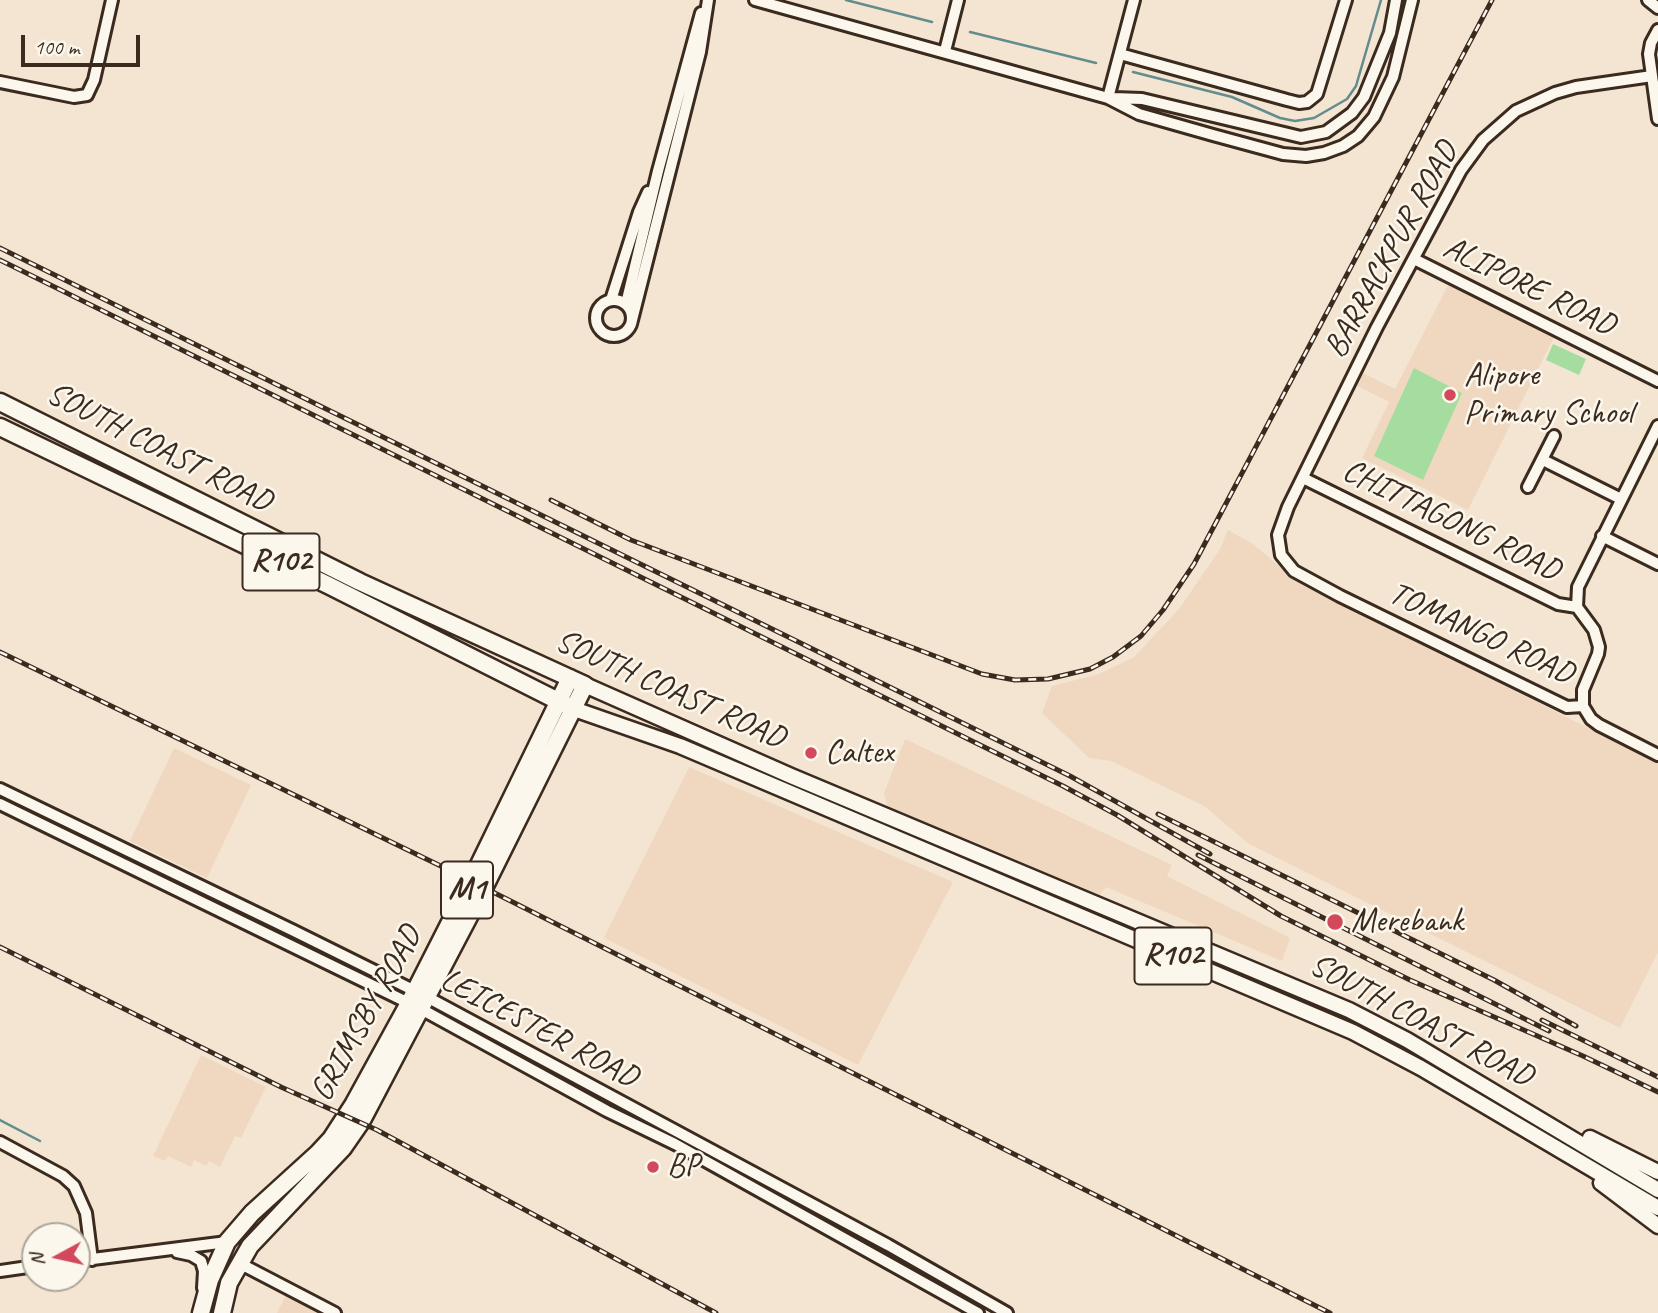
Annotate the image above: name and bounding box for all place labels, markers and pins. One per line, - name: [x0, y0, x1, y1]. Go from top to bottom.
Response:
- place label: Alipore Primary School: [1464, 356, 1633, 434]
- marker: Alipore Primary School: [1442, 387, 1458, 403]
- place label: Caltex: [825, 733, 894, 773]
- marker: Caltex: [803, 745, 819, 761]
- place label: Merebank: [1351, 902, 1463, 942]
- marker: Merebank: [1325, 912, 1345, 932]
- place label: BP: [667, 1147, 699, 1187]
- marker: BP: [645, 1159, 661, 1175]

